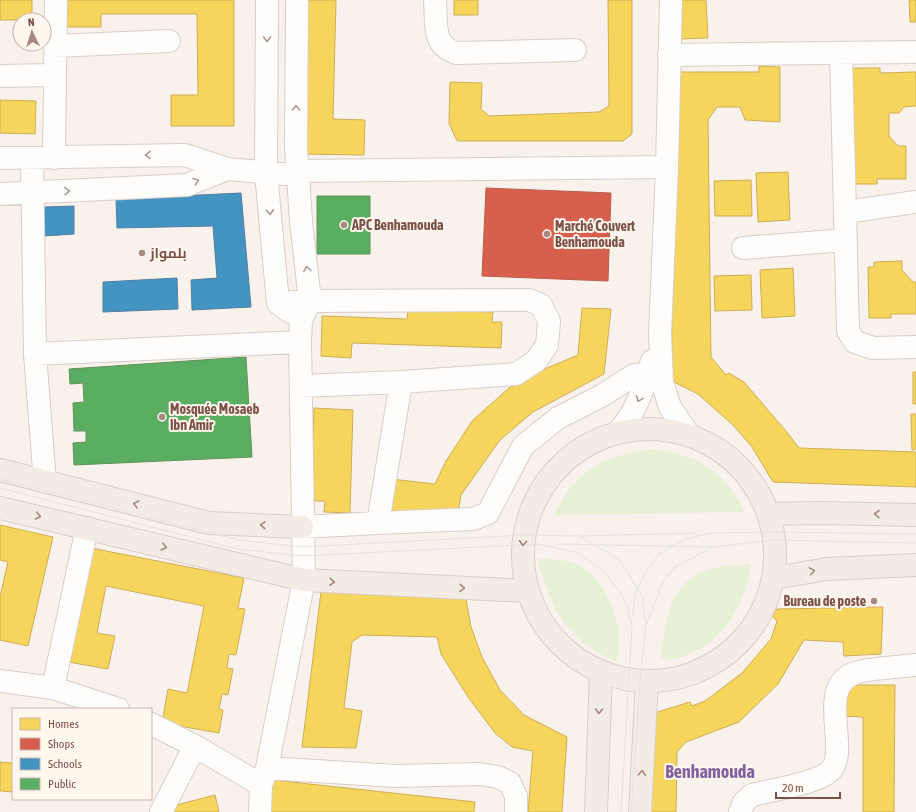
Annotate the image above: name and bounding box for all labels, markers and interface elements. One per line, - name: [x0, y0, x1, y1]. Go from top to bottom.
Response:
- north arrow: [12, 12, 52, 52]
- text: N: [28, 16, 35, 28]
- one-way arrow: [263, 36, 271, 42]
- one-way arrow: [291, 105, 300, 111]
- one-way arrow: [145, 151, 151, 159]
- one-way arrow: [193, 178, 200, 186]
- one-way arrow: [64, 187, 70, 196]
- one-way arrow: [265, 209, 274, 215]
- place label: APC Benhamouda: [351, 217, 444, 233]
- place label: Marché Couvert Benhamouda: [555, 218, 635, 250]
- marker: APC Benhamouda: [339, 220, 349, 230]
- marker: Marché Couvert Benhamouda: [542, 229, 552, 239]
- place label: بلمواز: [149, 245, 187, 262]
- marker: بلمواز: [137, 248, 147, 258]
- one-way arrow: [303, 266, 312, 272]
- one-way arrow: [636, 395, 644, 402]
- place label: Mosquée Mosaeb Ibn Amir: [170, 401, 260, 433]
- marker: Mosquée Mosaeb Ibn Amir: [157, 412, 167, 422]
- one-way arrow: [132, 501, 139, 509]
- one-way arrow: [874, 510, 880, 519]
- one-way arrow: [35, 512, 41, 520]
- one-way arrow: [260, 521, 266, 530]
- one-way arrow: [519, 540, 528, 546]
- one-way arrow: [161, 542, 168, 550]
- one-way arrow: [809, 567, 815, 576]
- one-way arrow: [329, 578, 335, 586]
- one-way arrow: [459, 583, 465, 592]
- place label: Bureau de poste: [784, 593, 866, 609]
- marker: Bureau de poste: [869, 596, 879, 606]
- legend: [12, 708, 152, 800]
- one-way arrow: [595, 708, 604, 714]
- text: Homes: [48, 717, 79, 731]
- text: Shops: [48, 737, 74, 751]
- text: Schools: [48, 757, 82, 771]
- district label: Benhamouda: [665, 761, 755, 782]
- one-way arrow: [638, 770, 647, 776]
- scale bar: [776, 774, 840, 800]
- text: Public: [48, 777, 76, 791]
- text: 20 m: [782, 781, 804, 795]

